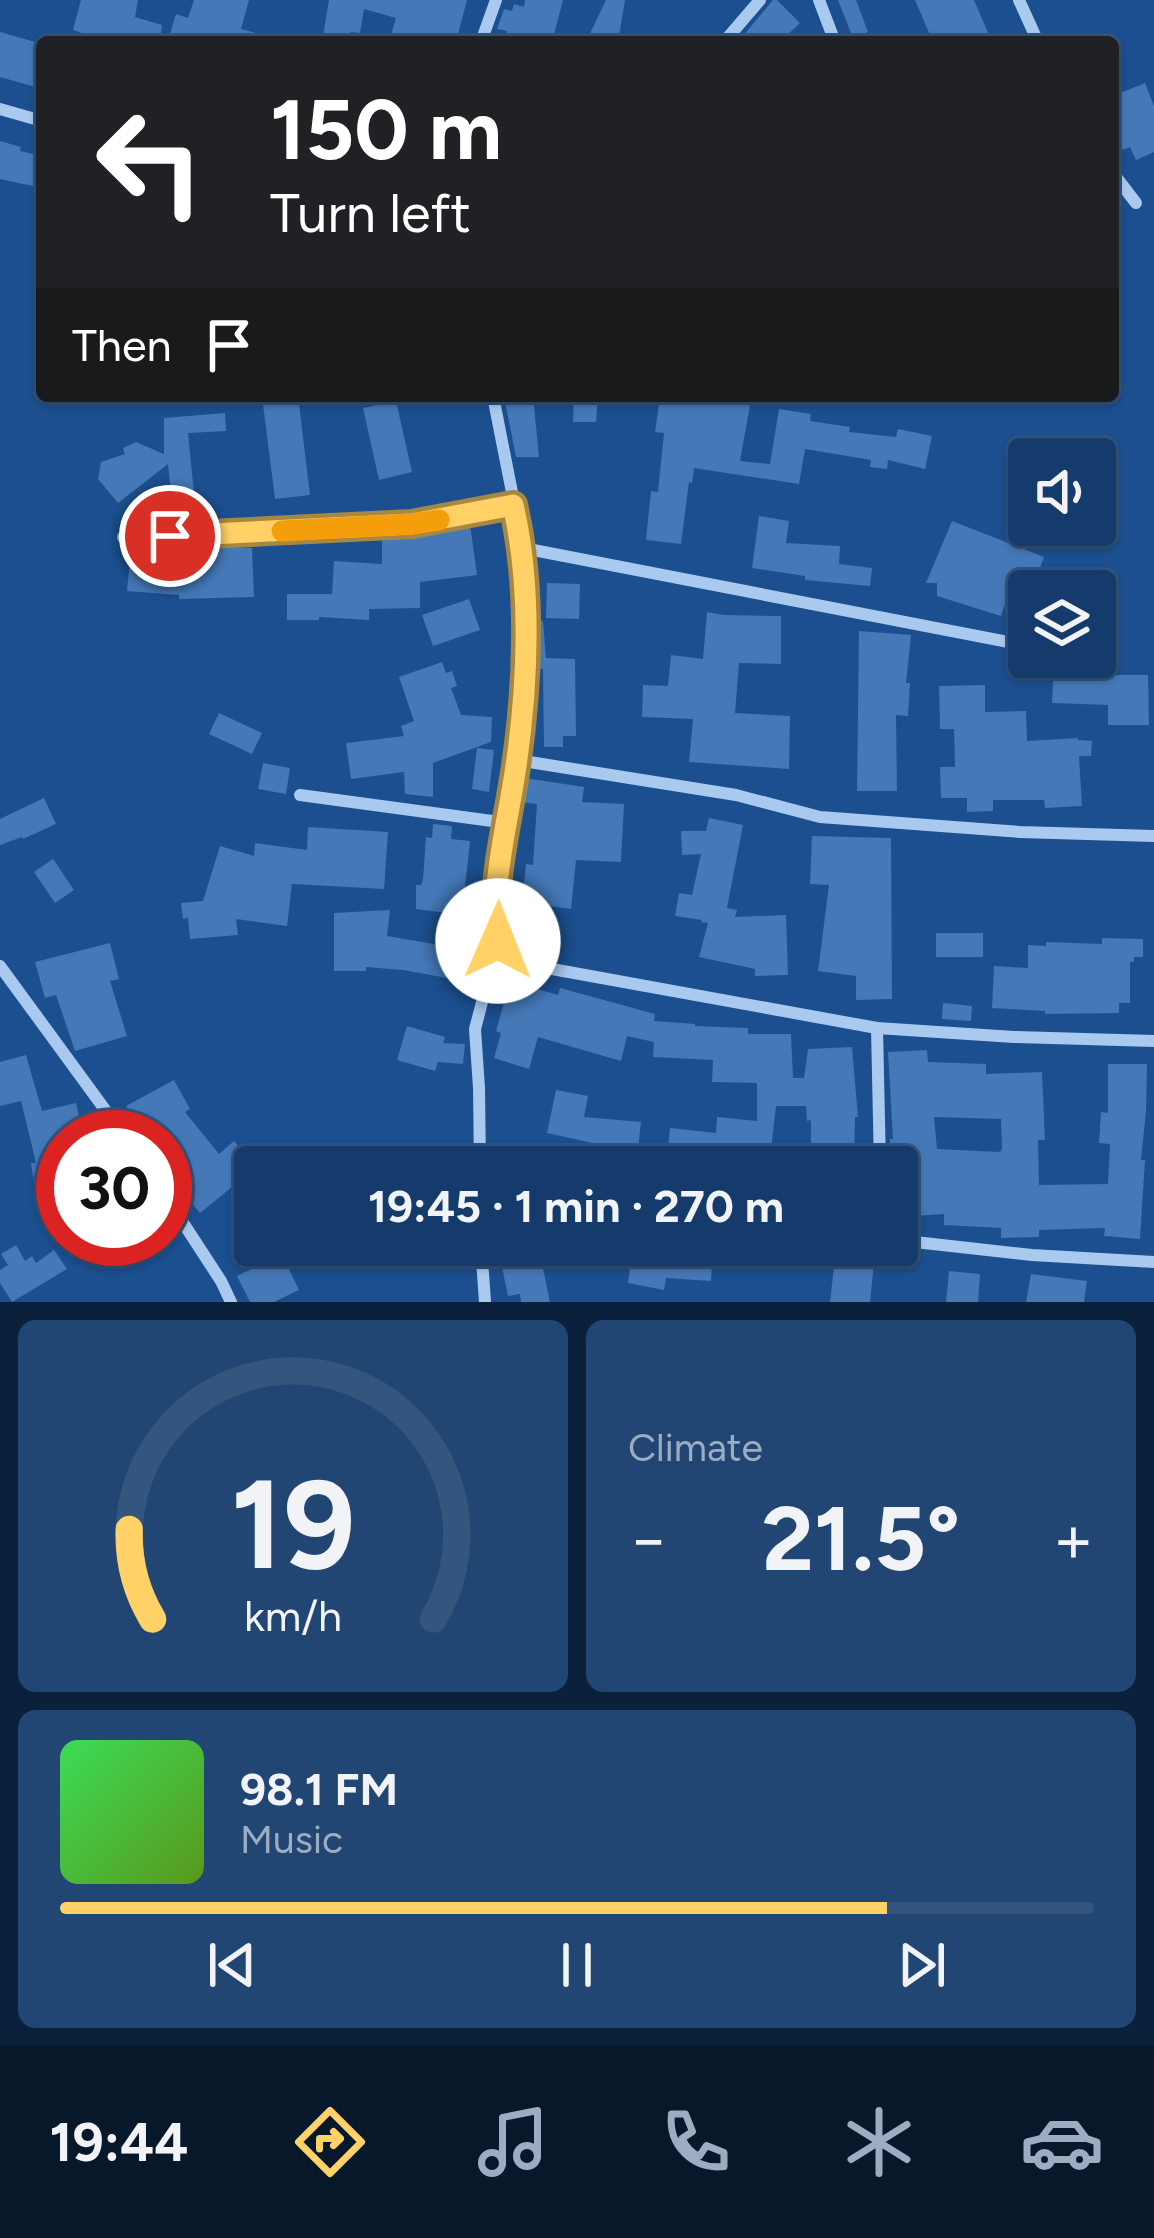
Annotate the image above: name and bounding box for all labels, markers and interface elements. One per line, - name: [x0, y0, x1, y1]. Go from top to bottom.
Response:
- text: 150 m: [270, 79, 502, 180]
- icon: left: [72, 84, 228, 240]
- text: Turn left: [270, 181, 471, 246]
- icon: arrive: [196, 312, 262, 378]
- text: Then: [72, 318, 172, 372]
- map controls: [1008, 438, 1116, 678]
- button: sound: [1008, 438, 1116, 546]
- pin: [119, 485, 221, 587]
- icon: arrive: [137, 503, 203, 569]
- button: layers: [1008, 570, 1116, 678]
- position arrow: [435, 878, 561, 1004]
- speed limit sign: 30: [36, 1110, 192, 1266]
- text: 19:45 · 1 min · 270 m: [368, 1179, 784, 1233]
- text: Climate: [628, 1424, 763, 1471]
- text: 19: [230, 1449, 356, 1599]
- text: 21.5°: [762, 1484, 960, 1593]
- text: −: [628, 1499, 669, 1579]
- text: +: [1053, 1499, 1094, 1579]
- text: km/h: [244, 1590, 342, 1642]
- text: 98.1 FM: [240, 1762, 398, 1816]
- text: Music: [240, 1816, 343, 1863]
- icon: previous: [199, 1932, 265, 1998]
- icon: pause: [544, 1932, 610, 1998]
- icon: next: [889, 1932, 955, 1998]
- icon: directions: [288, 2100, 372, 2184]
- icon: music: [471, 2100, 555, 2184]
- icon: phone: [654, 2100, 738, 2184]
- icon: climate: [837, 2100, 921, 2184]
- icon: car: [1020, 2100, 1104, 2184]
- text: 19:44: [50, 2110, 188, 2175]

